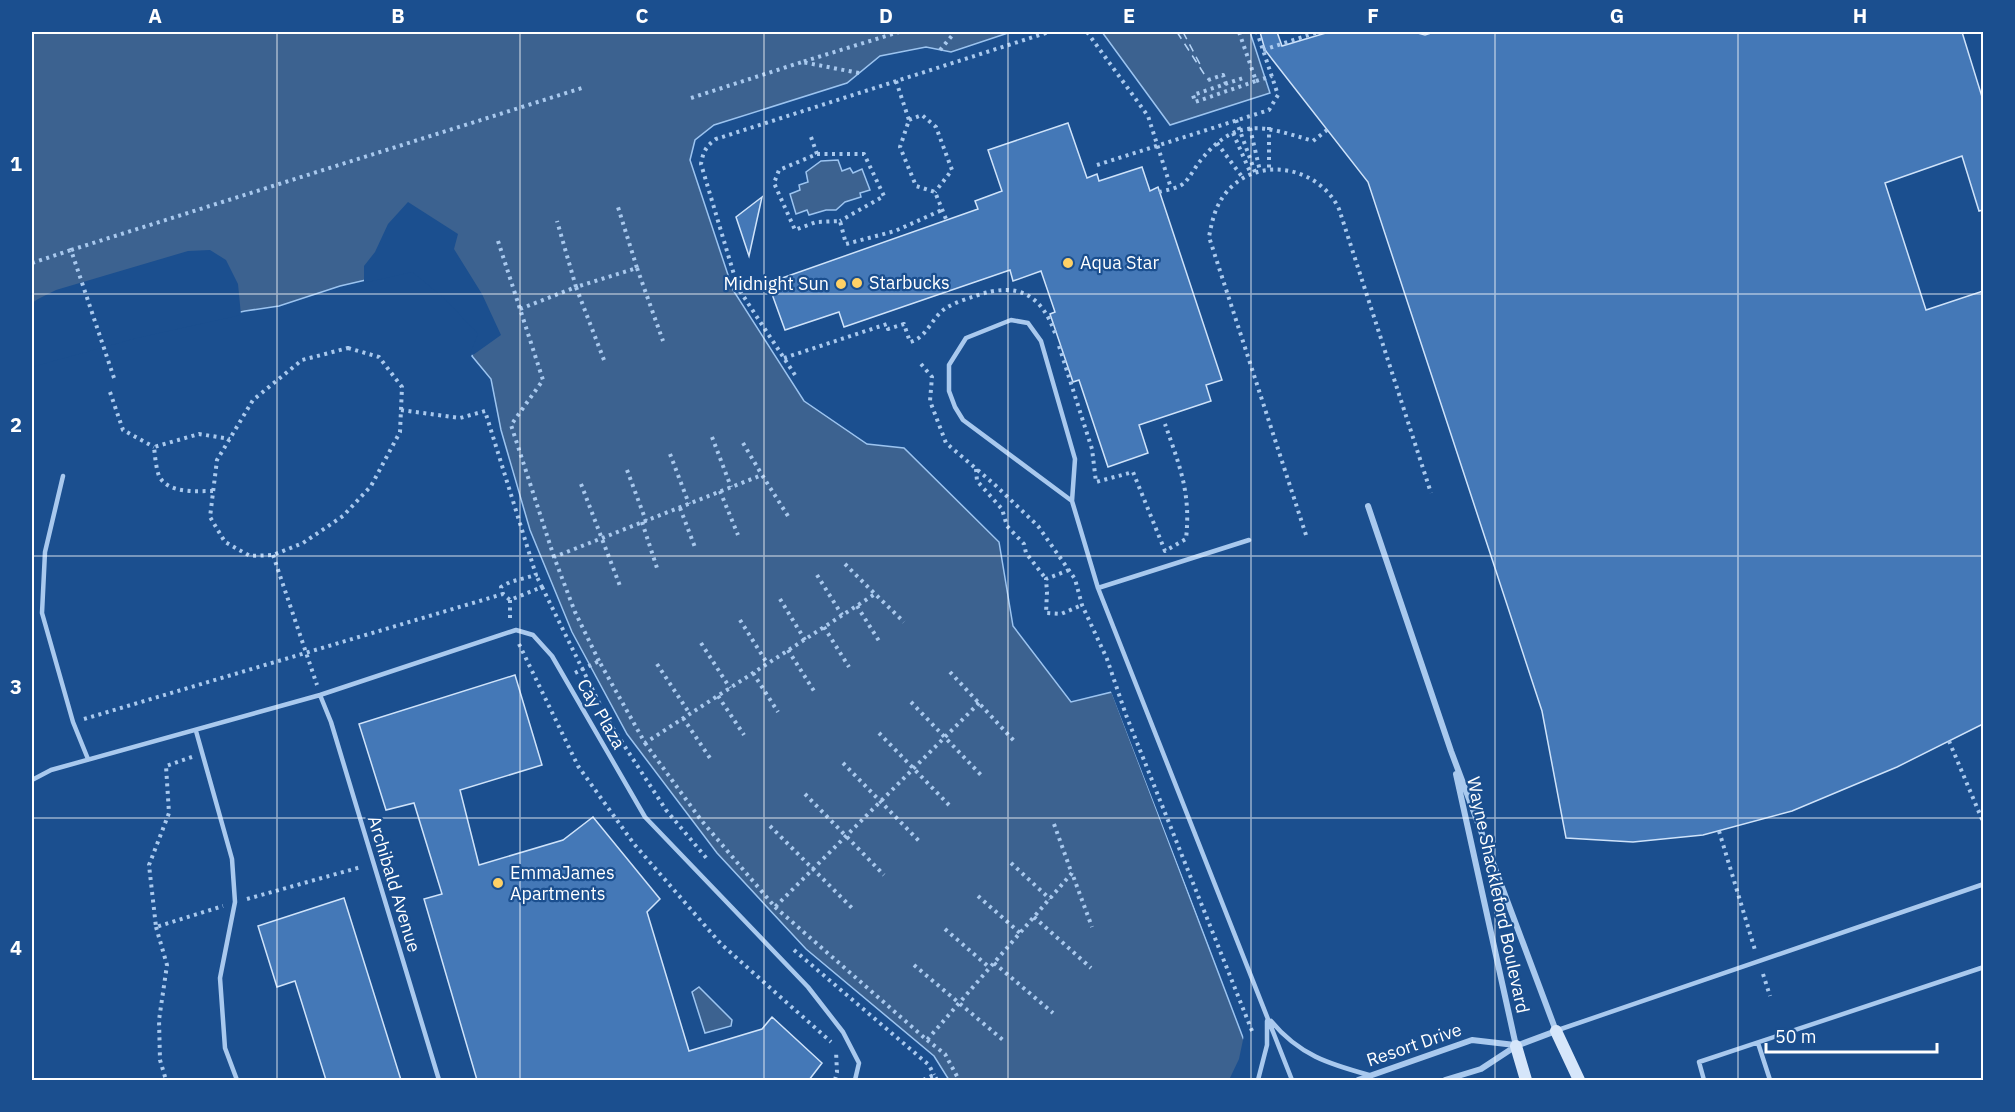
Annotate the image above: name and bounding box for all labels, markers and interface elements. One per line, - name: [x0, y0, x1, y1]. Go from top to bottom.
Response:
- text: A: [148, 2, 162, 29]
- text: B: [391, 2, 405, 29]
- text: C: [635, 2, 649, 29]
- text: D: [879, 2, 893, 29]
- text: E: [1123, 2, 1135, 29]
- text: F: [1367, 2, 1379, 29]
- text: G: [1610, 2, 1624, 29]
- text: H: [1853, 2, 1867, 29]
- text: 1: [10, 150, 22, 177]
- place label: Aqua Star: [1080, 251, 1159, 274]
- marker: Aqua Star: [1061, 256, 1075, 270]
- place label: Starbucks: [869, 271, 950, 294]
- place label: Midnight Sun: [724, 272, 829, 295]
- marker: Starbucks: [850, 276, 864, 290]
- marker: Midnight Sun: [834, 277, 848, 291]
- text: 2: [10, 411, 22, 438]
- text: 3: [10, 673, 22, 700]
- street label: Cay Plaza: [572, 675, 631, 753]
- street label: Wayne Shackleford Boulevard: [1462, 774, 1535, 1015]
- street label: Archibald Avenue: [363, 813, 426, 955]
- place label: EmmaJames Apartments: [510, 861, 615, 905]
- marker: EmmaJames Apartments: [491, 876, 505, 890]
- text: 4: [10, 934, 22, 961]
- scale bar: [1766, 1016, 1937, 1054]
- street label: Resort Drive: [1363, 1017, 1464, 1072]
- text: 50 m: [1775, 1025, 1817, 1048]

